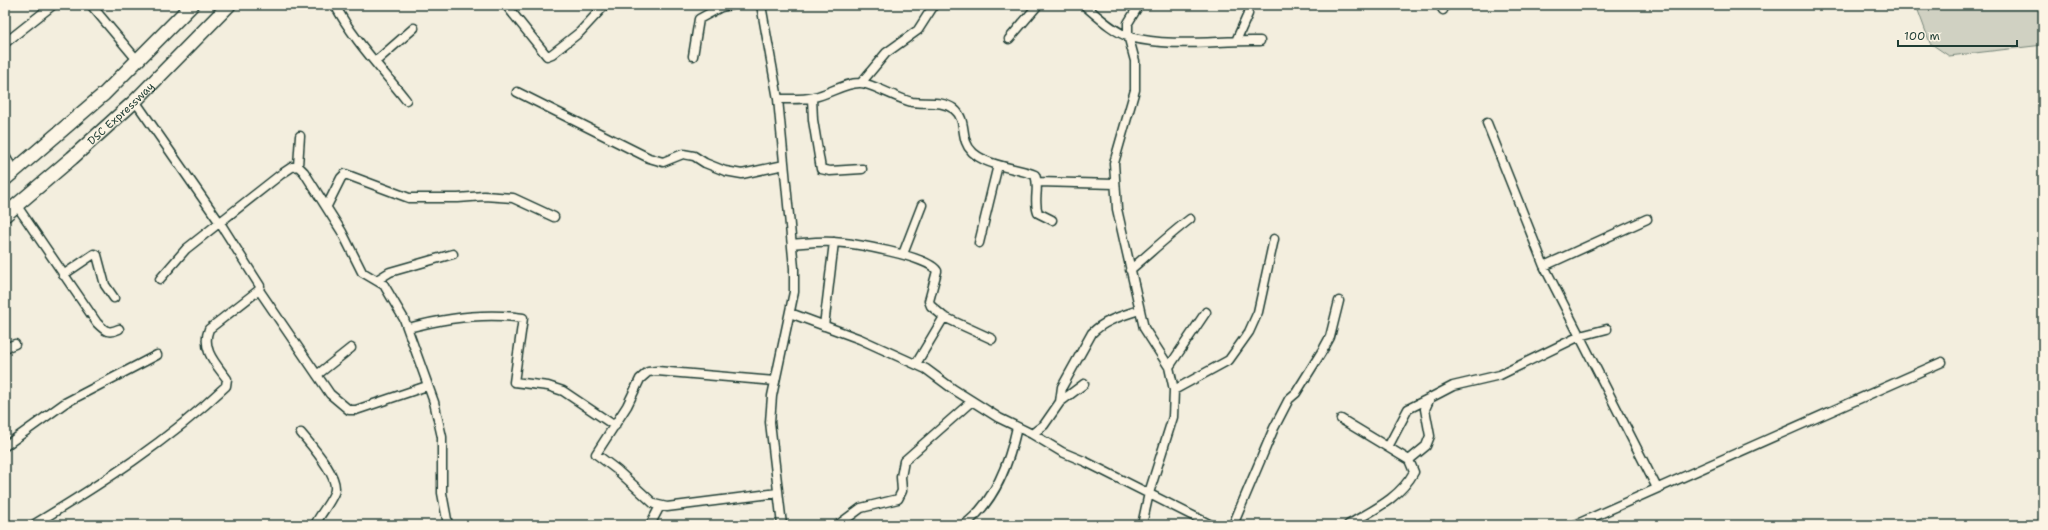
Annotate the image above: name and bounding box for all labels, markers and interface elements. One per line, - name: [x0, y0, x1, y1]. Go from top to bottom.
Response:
- scale bar: [1898, 22, 2017, 48]
- text: 100 m: [1904, 28, 1940, 44]
- street label: DSC Expressway: [84, 79, 157, 148]

